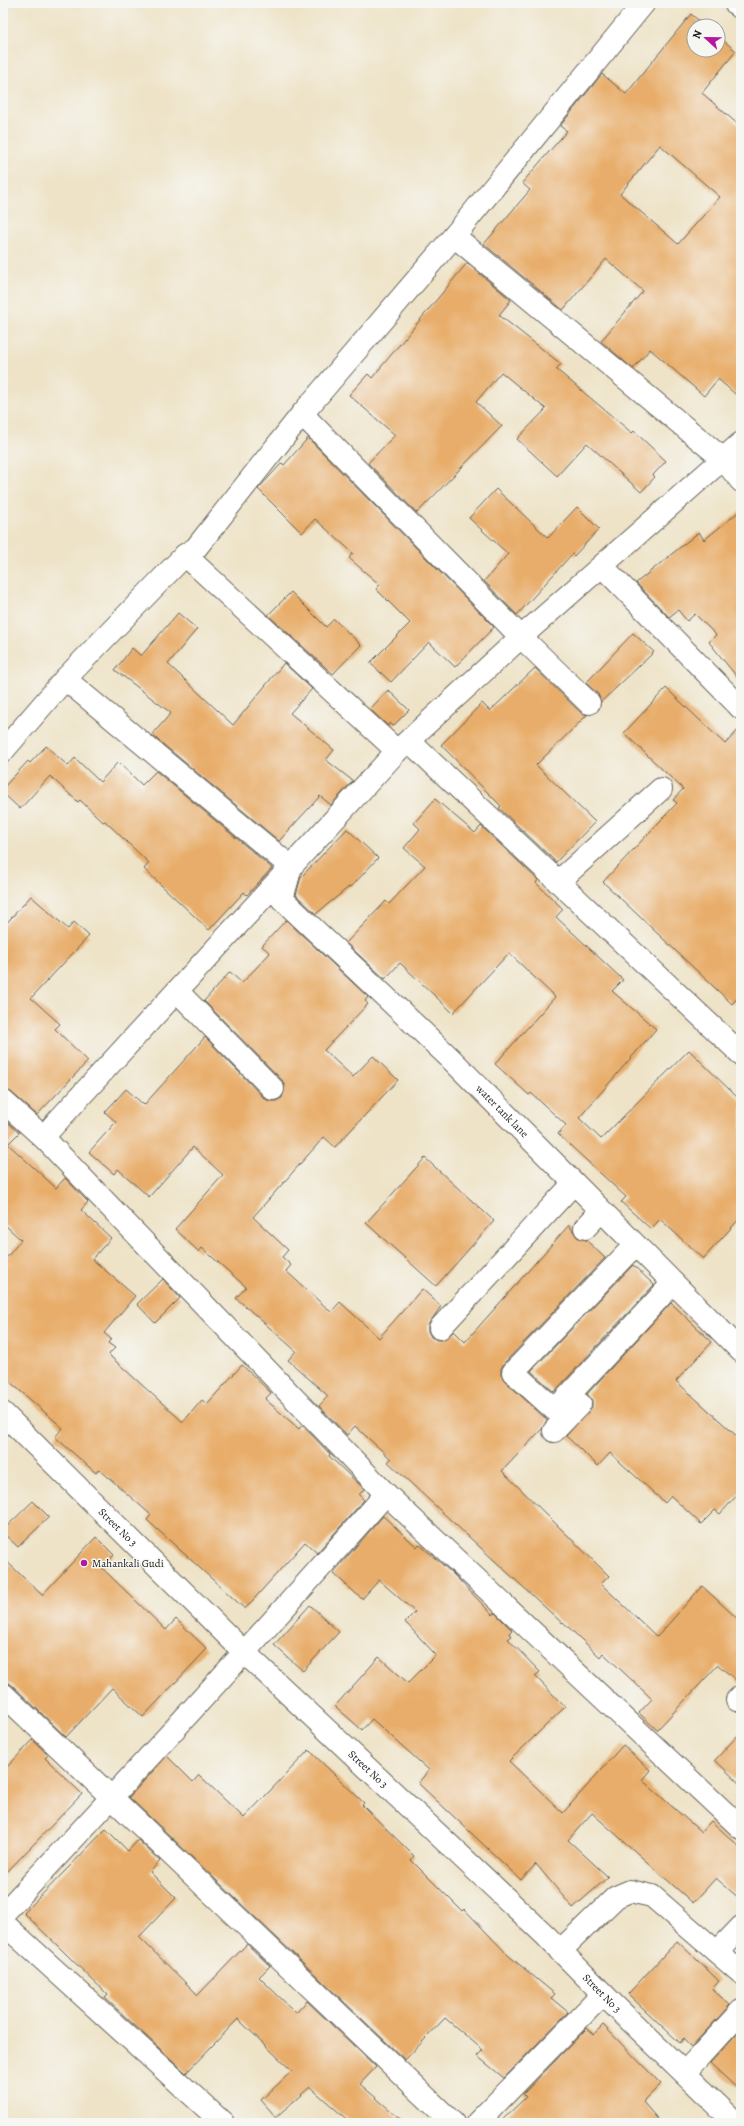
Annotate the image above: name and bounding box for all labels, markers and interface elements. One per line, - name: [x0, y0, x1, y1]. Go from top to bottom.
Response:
- north arrow: [686, 18, 726, 58]
- text: N: [689, 28, 706, 41]
- street label: water tank lane: [472, 1080, 532, 1141]
- street label: Street No 3: [95, 1504, 141, 1550]
- place label: Mahankali Gudi: [92, 1556, 164, 1571]
- marker: Mahankali Gudi: [79, 1558, 89, 1568]
- street label: Street No 3: [345, 1747, 391, 1791]
- street label: Street No 3: [580, 1970, 625, 2016]

